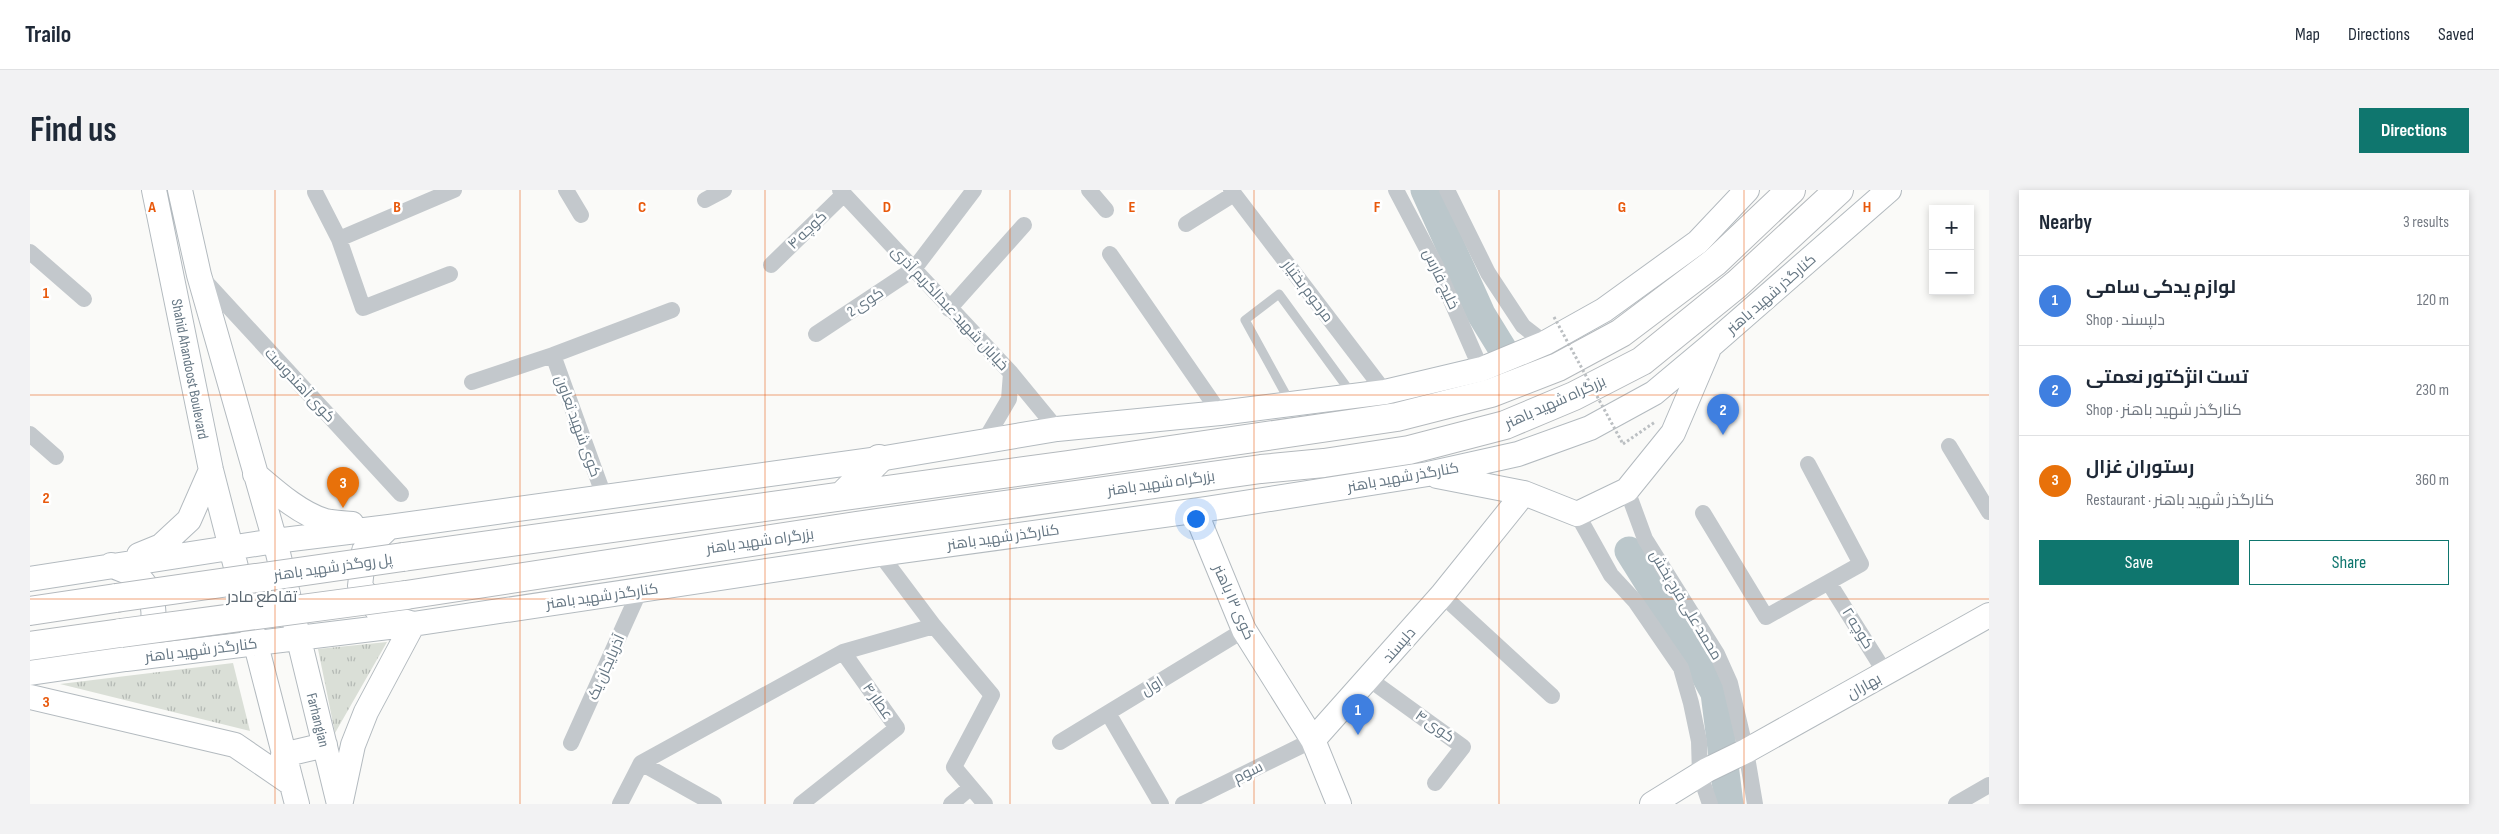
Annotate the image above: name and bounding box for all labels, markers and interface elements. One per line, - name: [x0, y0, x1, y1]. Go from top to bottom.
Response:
- text: Trailo: [25, 20, 71, 49]
- text: Map: [2295, 24, 2320, 45]
- text: Directions: [2348, 24, 2410, 45]
- text: Saved: [2438, 24, 2474, 45]
- button: Directions: [2359, 108, 2469, 153]
- text: Find us: [30, 109, 117, 152]
- text: A: [147, 198, 156, 217]
- text: B: [393, 198, 401, 217]
- text: C: [638, 198, 646, 217]
- text: D: [883, 198, 891, 217]
- text: E: [1129, 198, 1136, 217]
- text: F: [1374, 198, 1381, 217]
- text: G: [1618, 198, 1626, 217]
- text: H: [1863, 198, 1871, 217]
- map controls: [1929, 205, 1974, 295]
- button: +: [1929, 205, 1974, 250]
- street label: کوچه ۴: [784, 207, 831, 254]
- text: Nearby: [2039, 210, 2092, 235]
- text: 3 results: [2403, 213, 2449, 232]
- street label: خیابان شهید عبدالکریم آذری: [887, 242, 1012, 375]
- street label: خلیج فارس: [1417, 246, 1463, 313]
- street label: کنارگذر شهید باهنر: [1722, 250, 1820, 339]
- button: −: [1929, 250, 1974, 295]
- street label: مرحوم بختیار: [1277, 256, 1337, 326]
- text: لوازم یدکی سامی: [2086, 276, 2236, 299]
- street label: کوی 2: [843, 283, 887, 321]
- text: 1: [43, 284, 50, 303]
- text: 1: [2052, 291, 2058, 310]
- text: 120 m: [2417, 291, 2449, 310]
- street label: Shahid Ahandoost Boulevard: [167, 297, 212, 441]
- text: Shop · دلپسند: [2086, 311, 2165, 330]
- street label: کوی آهندوست: [260, 344, 339, 427]
- text: تست انژکتور نعمتی: [2086, 366, 2248, 389]
- street label: بزرگراه شهید باهنر: [1501, 372, 1609, 434]
- street label: کوی شهید تعاون: [550, 373, 605, 480]
- text: 2: [2051, 381, 2059, 400]
- text: 230 m: [2416, 381, 2449, 400]
- pin: 2: [1707, 394, 1739, 435]
- text: Shop · کنارگذر شهید باهنر: [2086, 401, 2242, 420]
- text: رستوران غزال: [2086, 456, 2195, 479]
- street label: کنارگذر شهید باهنر: [1345, 458, 1460, 497]
- pin: 3: [327, 467, 359, 508]
- street label: بزرگراه شهید باهنر: [1105, 467, 1216, 501]
- text: 3: [2051, 471, 2059, 490]
- text: 360 m: [2415, 471, 2449, 490]
- text: 2: [42, 489, 50, 508]
- text: Restaurant · کنارگذر شهید باهنر: [2086, 491, 2274, 510]
- your location: [1183, 506, 1209, 532]
- street label: کنارگذر شهید باهنر: [945, 520, 1060, 555]
- street label: بزرگراه شهید باهنر: [704, 525, 815, 559]
- button: Save: [2039, 540, 2239, 585]
- button: Share: [2249, 540, 2449, 585]
- street label: محمد علی فرح بخش: [1644, 547, 1726, 664]
- street label: پل روگذر شهید باهنر: [271, 550, 394, 585]
- street label: کوی ۱۳ باهنر: [1208, 561, 1259, 643]
- street label: کنارگذر شهید باهنر: [544, 579, 659, 614]
- district label: تقاطع مادر: [226, 588, 298, 608]
- street label: کوچه ۲: [1838, 604, 1878, 653]
- street label: دلپسند: [1379, 624, 1420, 667]
- street label: آذربایجان یک: [584, 631, 629, 703]
- street label: کنارگذر شهید باهنر: [143, 634, 258, 667]
- street label: بهاران: [1844, 669, 1885, 704]
- street label: اول: [1138, 673, 1167, 700]
- street label: عطار ۴: [858, 679, 897, 723]
- street label: Farhangian: [302, 691, 333, 749]
- text: 3: [42, 693, 50, 712]
- pin: 1: [1342, 694, 1374, 735]
- street label: کوی ۴: [1411, 706, 1458, 747]
- street label: سوم: [1230, 757, 1266, 788]

